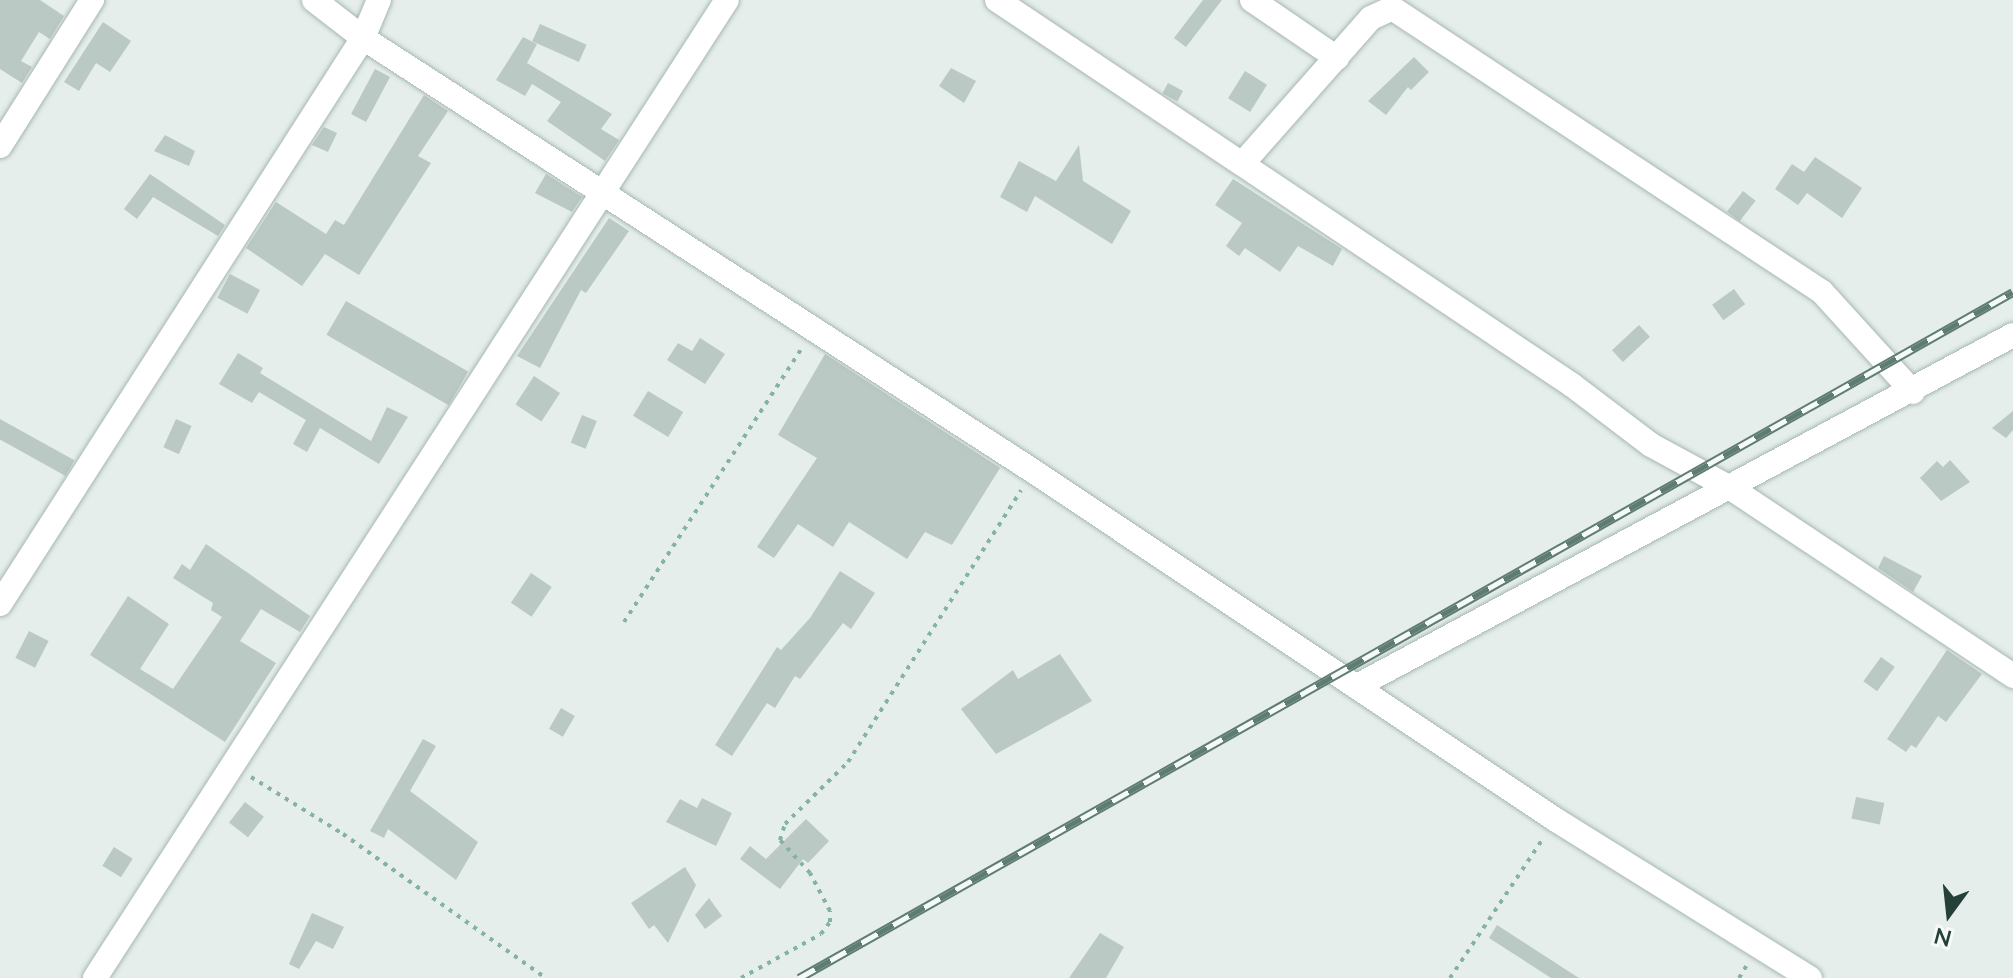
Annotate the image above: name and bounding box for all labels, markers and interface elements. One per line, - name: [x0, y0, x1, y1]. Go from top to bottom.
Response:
- north arrow: [1909, 874, 1989, 954]
- text: N: [1931, 922, 1954, 953]

